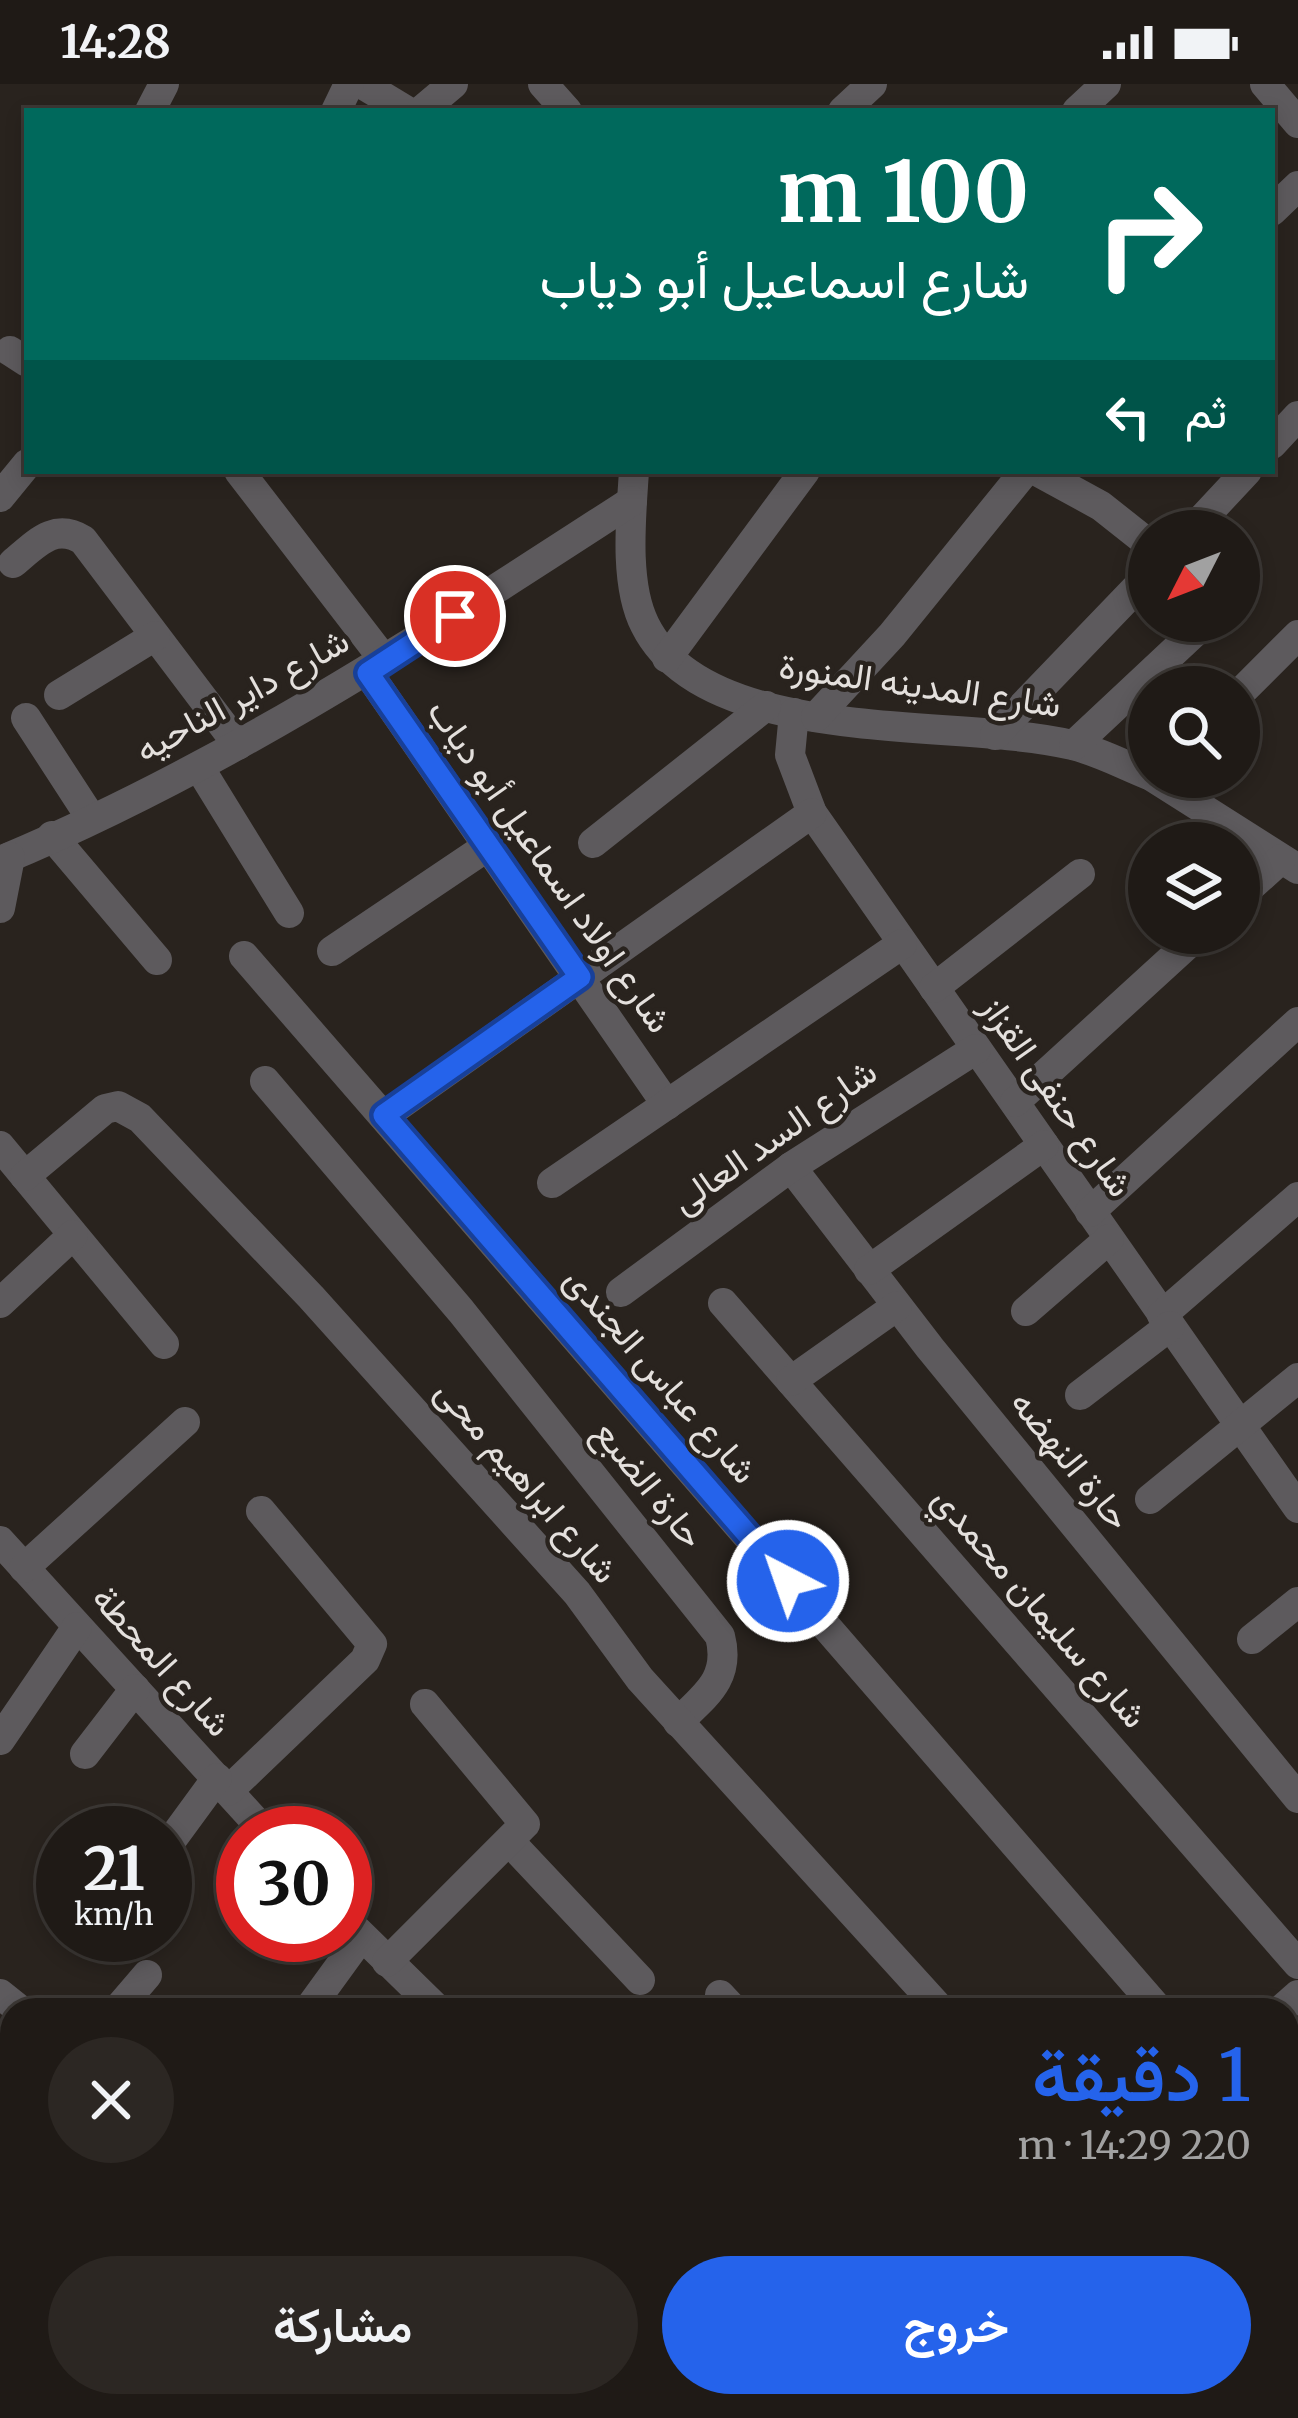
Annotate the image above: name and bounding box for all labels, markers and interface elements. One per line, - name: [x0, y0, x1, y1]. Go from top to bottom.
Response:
- text: 14:28: [60, 14, 171, 70]
- text: 100 m: [777, 139, 1029, 245]
- icon: right: [1071, 156, 1227, 312]
- text: شارع اسماعيل أبو دياب: [540, 245, 1029, 313]
- icon: left: [1095, 384, 1161, 450]
- text: ثم: [1185, 384, 1227, 440]
- north arrow: [1128, 510, 1260, 642]
- map controls: [1128, 510, 1260, 954]
- pin: [404, 565, 506, 667]
- icon: arrive: [422, 583, 488, 649]
- street label: شارع داير الناحيه: [127, 618, 358, 774]
- street label: شارع المدينه المنورة: [776, 643, 1064, 729]
- button: search: [1128, 666, 1260, 798]
- street label: شارع اولاد اسماعيل أبو دياب: [416, 691, 682, 1043]
- button: layers: [1128, 822, 1260, 954]
- street label: شارع حنفى القزاز: [969, 986, 1143, 1207]
- street label: شارع السد العالى: [663, 1049, 886, 1225]
- street label: شارع عباس الجندى: [553, 1257, 767, 1494]
- street label: شارع ابراهيم محى: [424, 1370, 628, 1594]
- street label: حارة النهضه: [1001, 1381, 1141, 1539]
- street label: حارة الضبع: [581, 1411, 714, 1559]
- street label: شارع سليمان محمدي: [917, 1477, 1157, 1742]
- position arrow: [725, 1518, 851, 1644]
- street label: شارع المحطة: [81, 1576, 242, 1747]
- speed limit sign: 30: [216, 1806, 372, 1962]
- text: 21: [83, 1831, 145, 1906]
- text: km/h: [74, 1895, 154, 1933]
- text: 1 دقيقة: [1032, 2030, 1251, 2121]
- button: close: [48, 2037, 174, 2163]
- text: 220 m · 14:29: [1018, 2121, 1251, 2170]
- button: مشاركة: [48, 2256, 638, 2394]
- button: خروج: [662, 2256, 1251, 2394]

